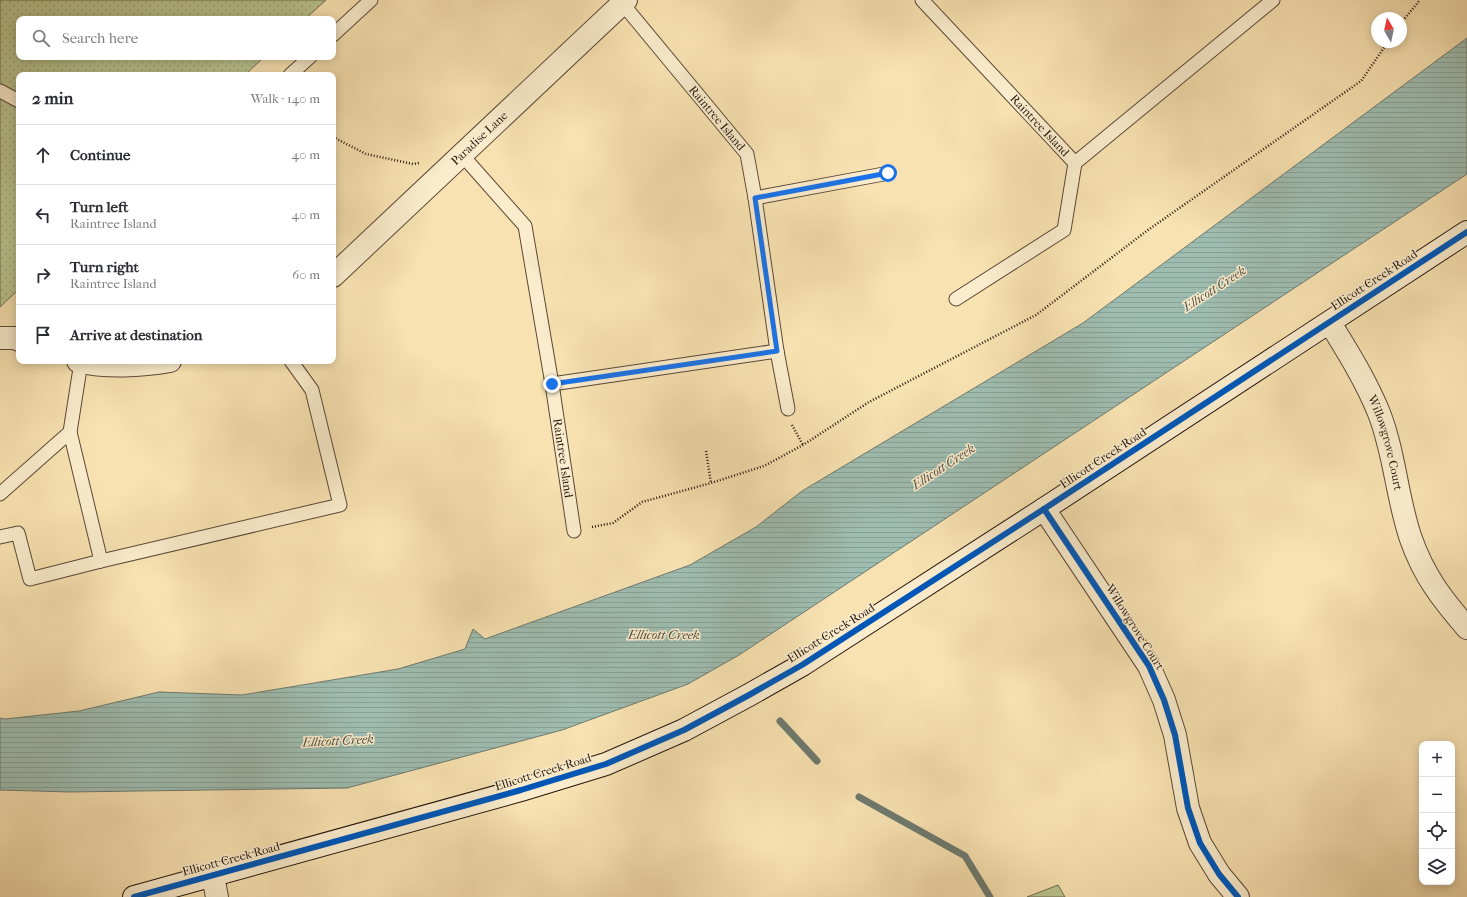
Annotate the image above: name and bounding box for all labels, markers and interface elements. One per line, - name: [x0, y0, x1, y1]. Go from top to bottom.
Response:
- north arrow: [1371, 12, 1407, 48]
- search box: [16, 16, 336, 60]
- icon: search: [30, 27, 52, 49]
- text: Search here: [62, 29, 138, 47]
- street label: Raintree Island: [686, 83, 748, 154]
- text: 2 min: [32, 88, 73, 108]
- text: Walk · 140 m: [251, 91, 320, 106]
- street label: Raintree Island: [1007, 91, 1073, 160]
- street label: Paradise Lane: [448, 108, 510, 168]
- icon: ahead: [32, 144, 54, 166]
- text: Continue: [70, 146, 130, 164]
- text: 40 m: [292, 147, 320, 162]
- route start: [879, 164, 897, 182]
- text: Turn left: [70, 198, 128, 216]
- icon: left: [32, 204, 54, 226]
- text: 40 m: [292, 207, 320, 222]
- text: Raintree Island: [70, 216, 157, 231]
- street label: Ellicott Creek Road: [1328, 247, 1420, 313]
- text: Turn right: [70, 258, 139, 276]
- water label: Ellicott Creek: [1179, 262, 1249, 315]
- icon: right: [32, 264, 54, 286]
- text: 60 m: [292, 267, 320, 282]
- text: Raintree Island: [70, 276, 157, 291]
- icon: arrive: [32, 324, 54, 346]
- text: Arrive at destination: [70, 326, 202, 344]
- route end: [543, 375, 561, 393]
- street label: Willowgrove Court: [1365, 392, 1405, 492]
- street label: Raintree Island: [550, 417, 576, 499]
- street label: Ellicott Creek Road: [1057, 425, 1149, 491]
- water label: Ellicott Creek: [908, 440, 978, 493]
- street label: Willowgrove Court: [1102, 581, 1167, 673]
- street label: Ellicott Creek Road: [785, 600, 878, 666]
- water label: Ellicott Creek: [627, 627, 700, 642]
- water label: Ellicott Creek: [301, 731, 374, 750]
- map controls: [1419, 741, 1455, 885]
- button: +: [1419, 741, 1455, 777]
- street label: Ellicott Creek Road: [493, 751, 593, 793]
- button: −: [1419, 777, 1455, 813]
- button: locate: [1419, 813, 1455, 849]
- street label: Ellicott Creek Road: [181, 839, 282, 879]
- button: layers: [1419, 849, 1455, 885]

